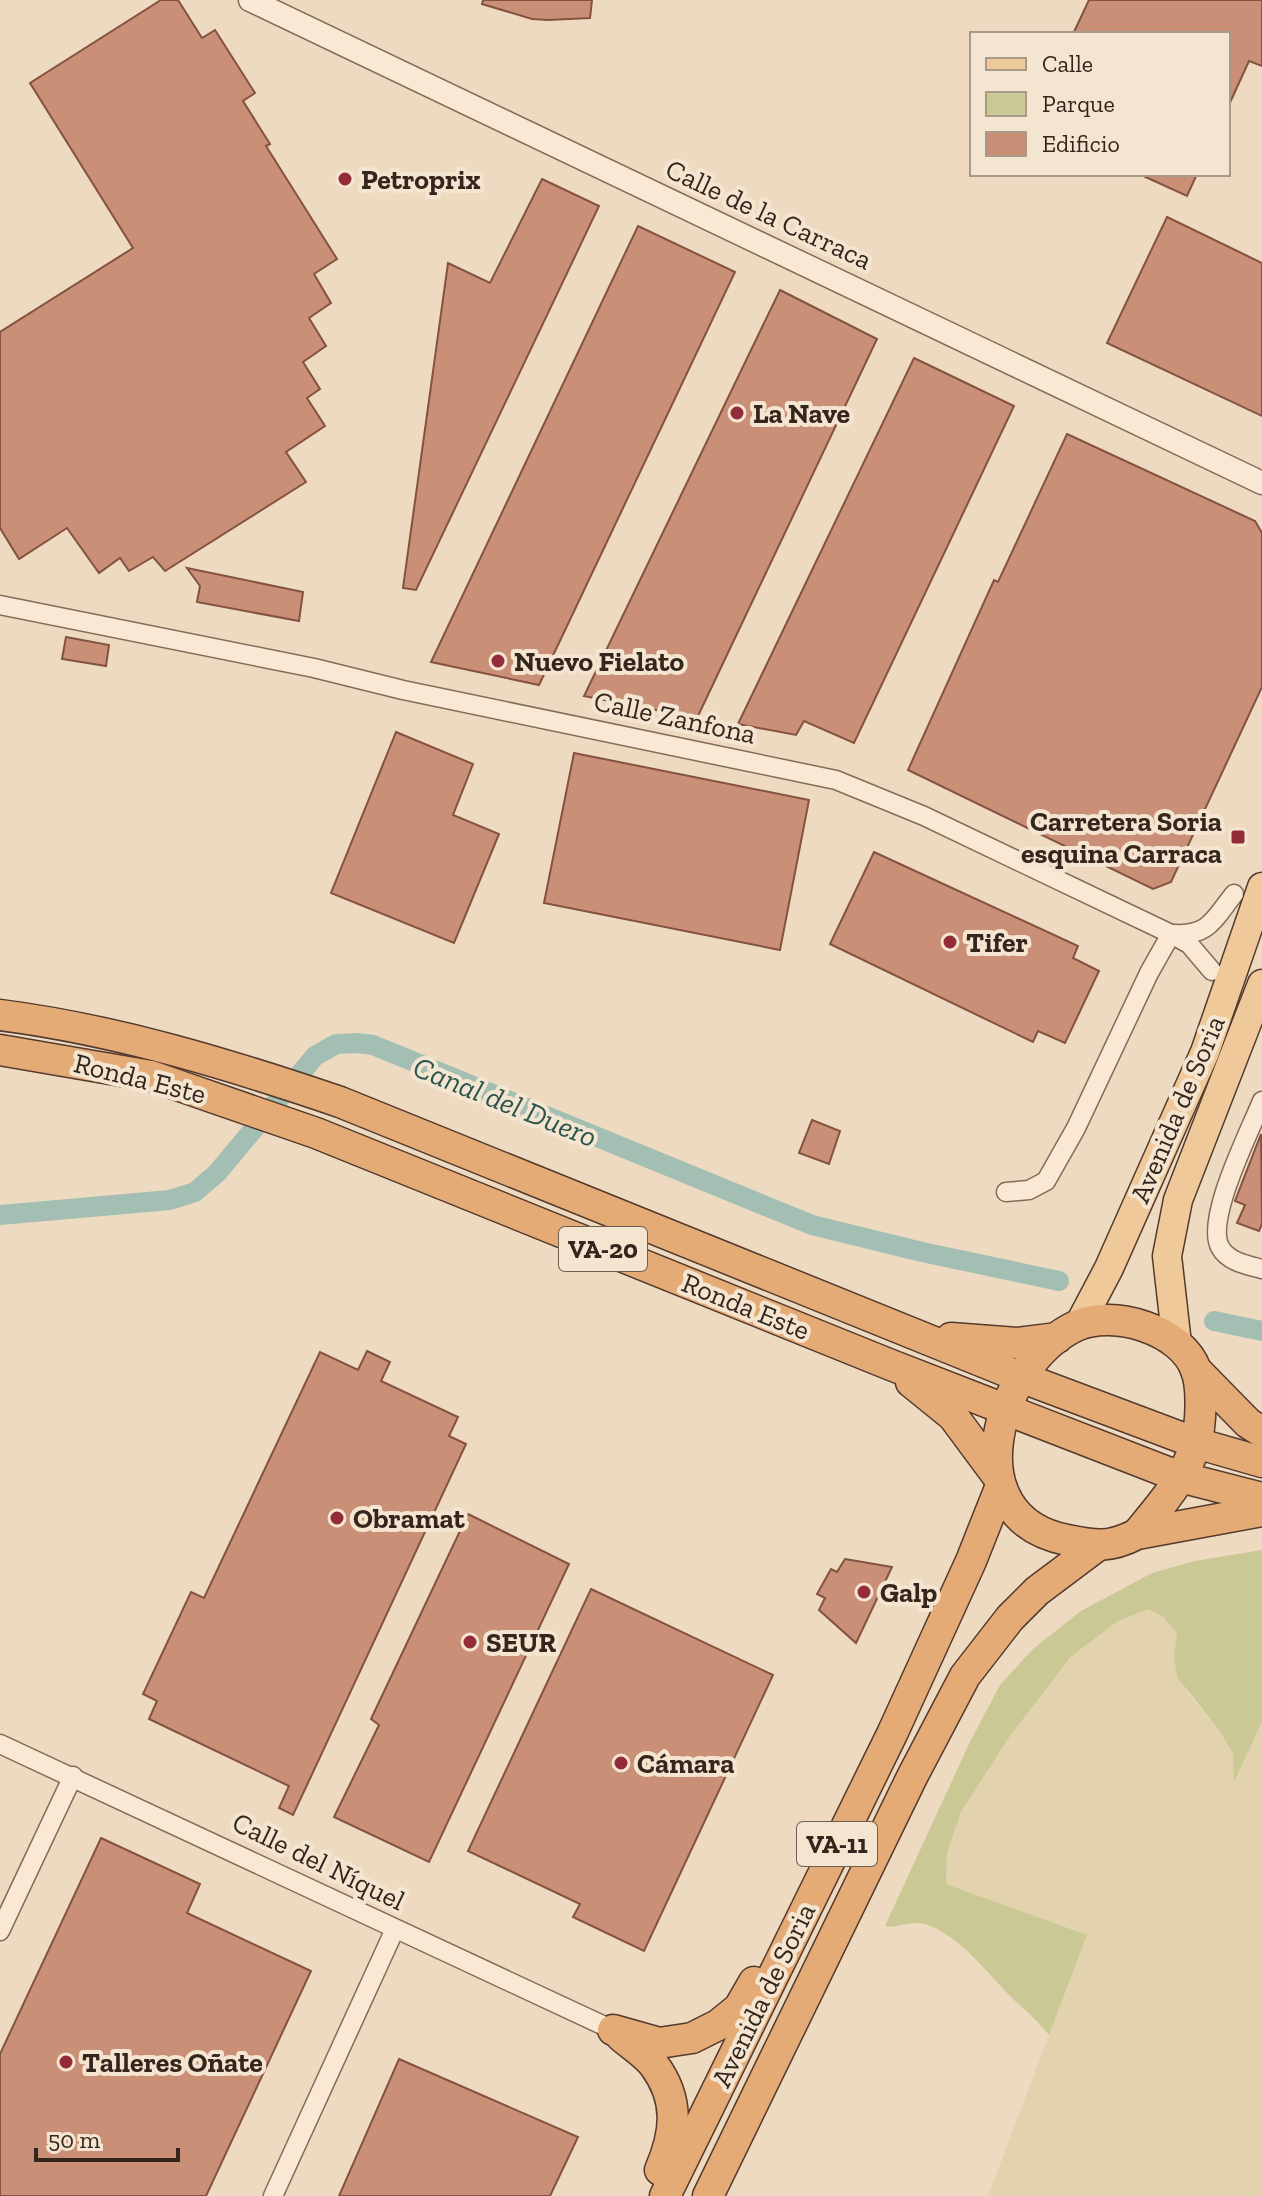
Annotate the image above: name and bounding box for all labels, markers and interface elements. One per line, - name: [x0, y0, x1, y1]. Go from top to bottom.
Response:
- legend: [970, 32, 1230, 176]
- text: Calle: [1042, 49, 1093, 78]
- text: Parque: [1042, 89, 1115, 118]
- text: Edificio: [1042, 129, 1120, 158]
- street label: Calle de la Carraca: [661, 152, 877, 277]
- place label: Petroprix: [361, 163, 481, 196]
- marker: Petroprix: [336, 170, 354, 188]
- place label: La Nave: [753, 397, 850, 430]
- marker: La Nave: [728, 404, 746, 422]
- place label: Nuevo Fielato: [514, 645, 684, 678]
- marker: Nuevo Fielato: [489, 652, 507, 670]
- street label: Calle Zanfona: [591, 684, 759, 751]
- place label: Carretera Soria esquina Carraca: [1021, 805, 1222, 870]
- marker: Carretera Soria esquina Carraca: [1229, 828, 1247, 846]
- place label: Tifer: [966, 926, 1028, 959]
- marker: Tifer: [941, 933, 959, 951]
- street label: Avenida de Soria: [1123, 1010, 1232, 1208]
- street label: Ronda Este: [70, 1046, 209, 1111]
- water label: Canal del Duero: [408, 1049, 602, 1155]
- road number: VA-20: [559, 1227, 647, 1271]
- street label: Ronda Este: [677, 1266, 815, 1347]
- place label: Obramat: [353, 1502, 466, 1535]
- marker: Obramat: [328, 1509, 346, 1527]
- place label: Galp: [880, 1576, 937, 1609]
- marker: Galp: [855, 1583, 873, 1601]
- place label: SEUR: [486, 1626, 556, 1659]
- marker: SEUR: [461, 1633, 479, 1651]
- place label: Cámara: [637, 1747, 734, 1780]
- marker: Cámara: [612, 1754, 630, 1772]
- street label: Calle del Níquel: [227, 1805, 410, 1917]
- road number: VA-11: [797, 1822, 877, 1866]
- street label: Avenida de Soria: [705, 1898, 822, 2092]
- place label: Talleres Oñate: [82, 2046, 263, 2079]
- marker: Talleres Oñate: [57, 2053, 75, 2071]
- scale bar: [36, 2112, 178, 2162]
- text: 50 m: [48, 2125, 101, 2154]

